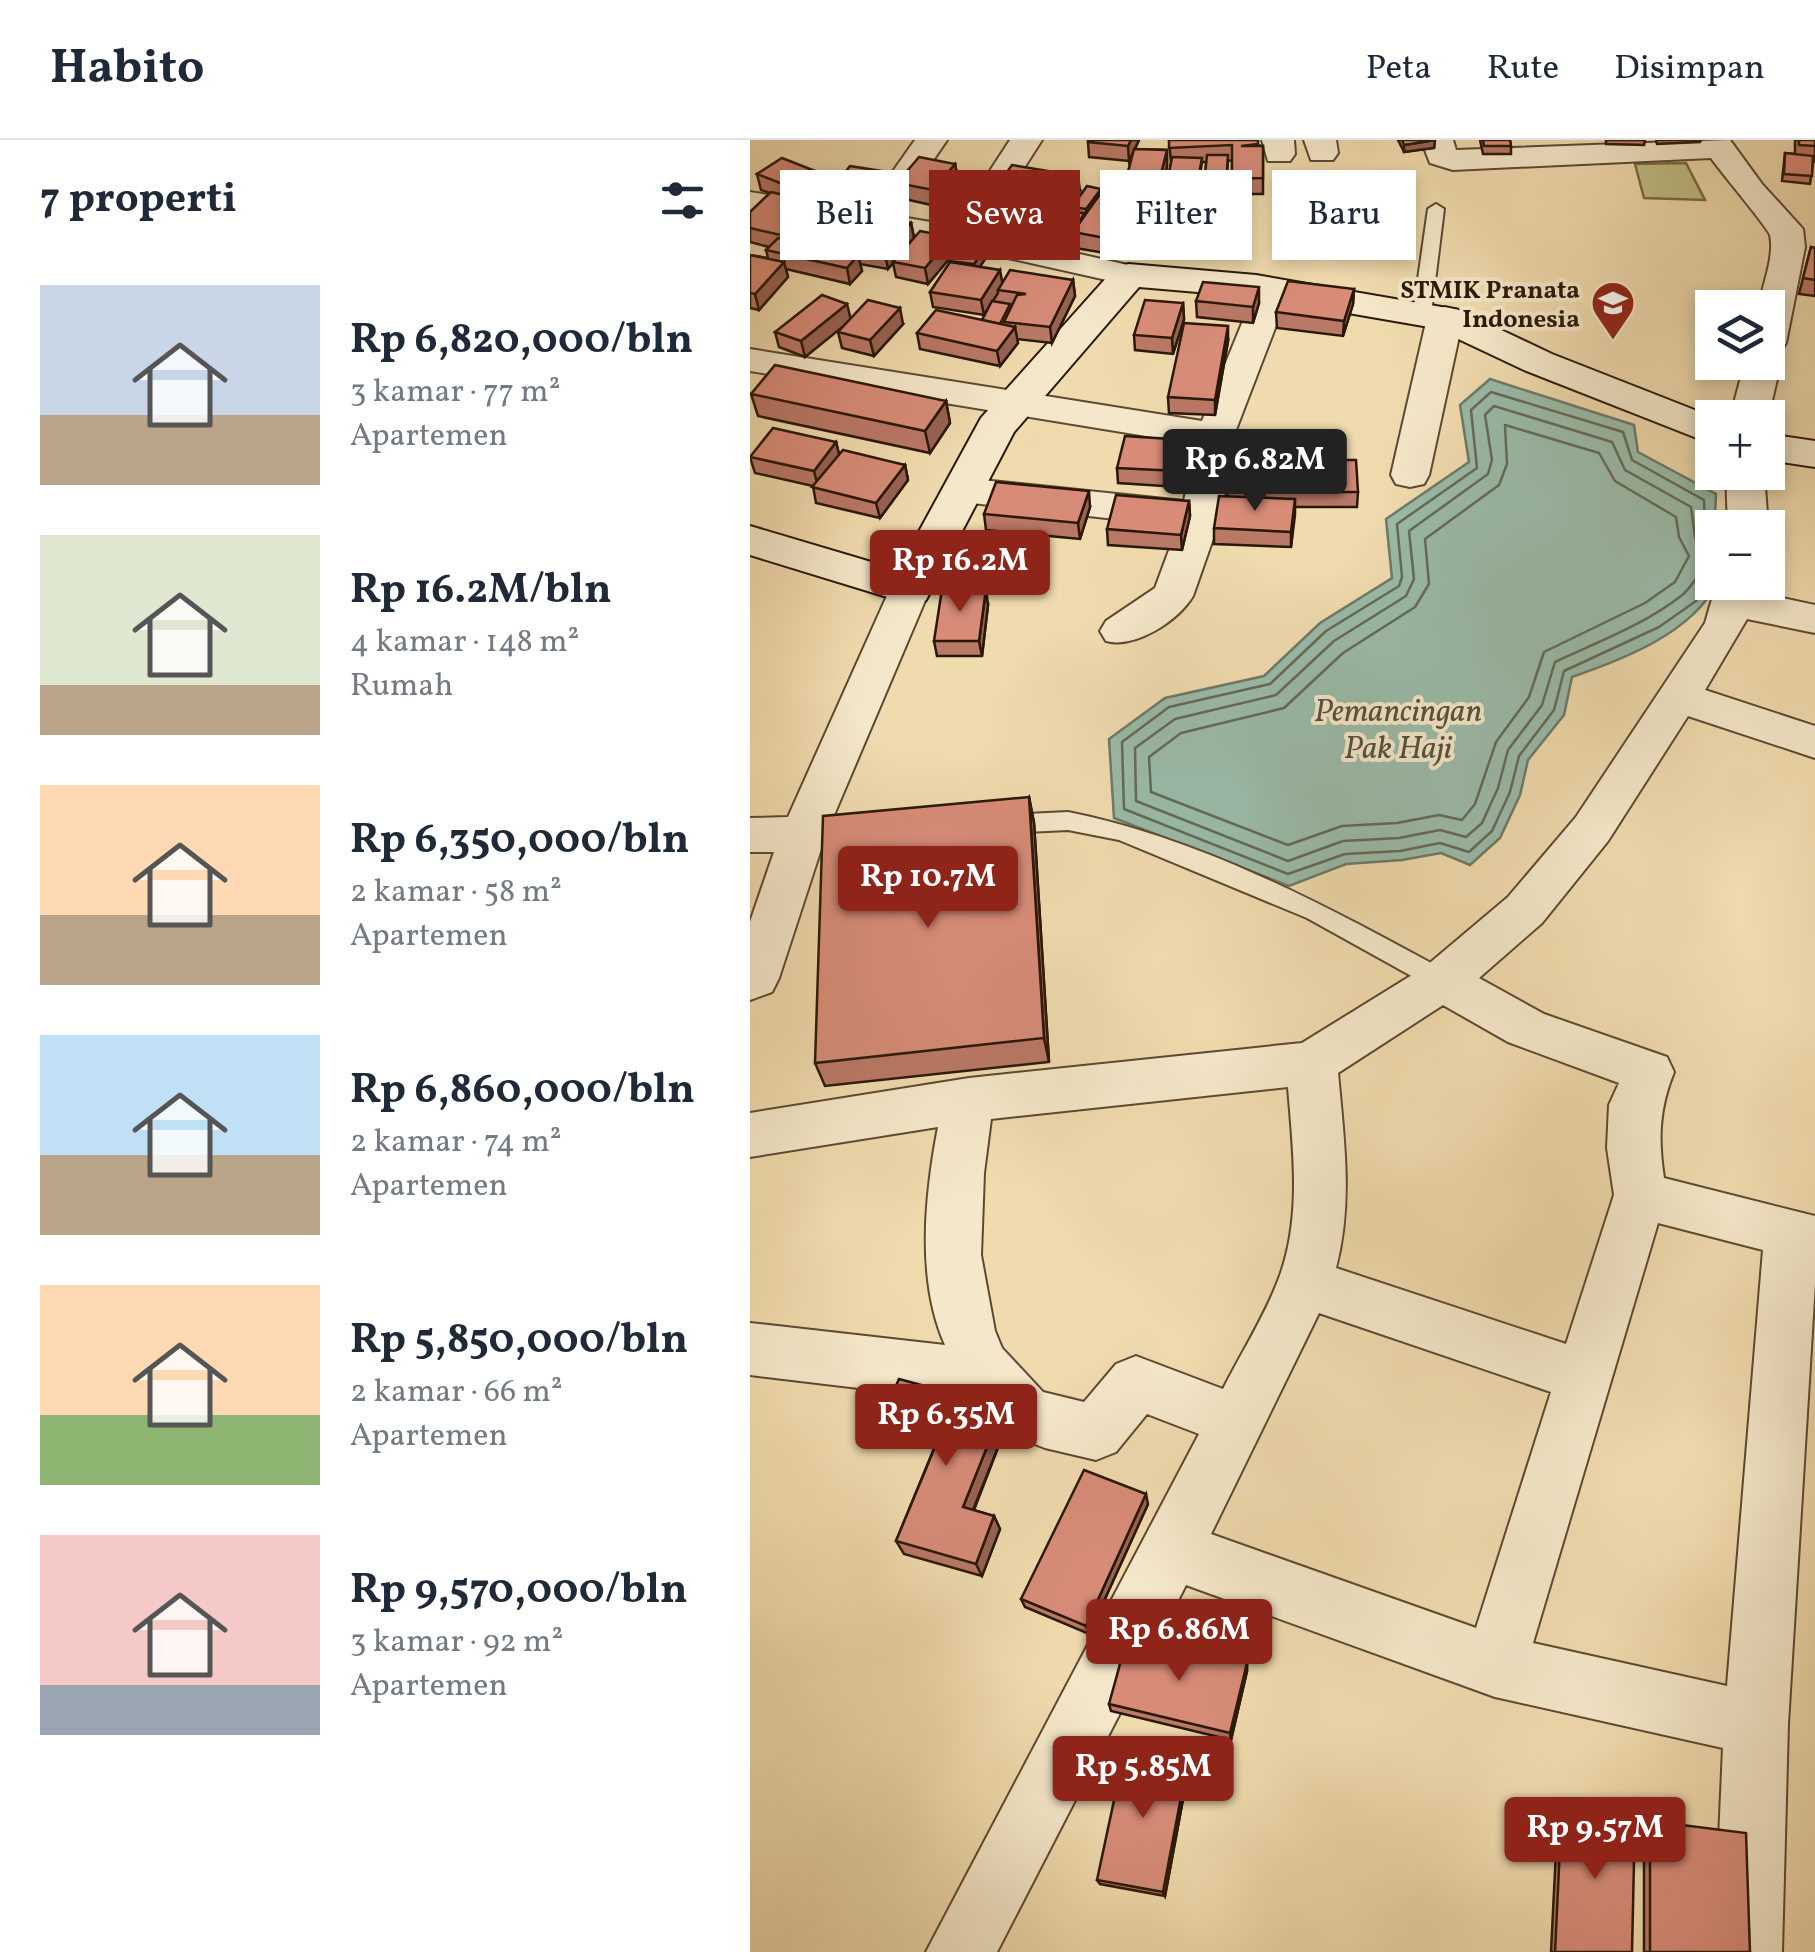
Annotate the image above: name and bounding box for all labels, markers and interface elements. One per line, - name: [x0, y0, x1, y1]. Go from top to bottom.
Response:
- text: Habito: [50, 36, 204, 103]
- text: Peta: [1366, 45, 1432, 93]
- text: Rute: [1487, 45, 1559, 93]
- text: Disimpan: [1614, 45, 1765, 93]
- chip: Beli: [780, 170, 909, 260]
- chip: Sewa: [929, 170, 1080, 260]
- chip: Filter: [1100, 170, 1252, 260]
- chip: Baru: [1272, 170, 1416, 260]
- text: 7 properti: [40, 171, 237, 230]
- icon: filters: [655, 173, 710, 228]
- place label: STMIK Pranata Indonesia: [1400, 274, 1580, 338]
- school or university icon: STMIK Pranata Indonesia: [1590, 280, 1636, 341]
- map controls: [1695, 290, 1785, 600]
- button: layers: [1695, 290, 1785, 380]
- text: Rp 6,820,000/bln: [350, 312, 693, 371]
- icon: home: [120, 325, 240, 445]
- text: 3 kamar · 77 m²: [350, 371, 561, 415]
- button: +: [1695, 400, 1785, 490]
- text: Apartemen: [350, 415, 508, 459]
- pin: Rp 6.82M: [1152, 429, 1358, 514]
- text: Rp 6.82M: [1185, 439, 1325, 483]
- button: −: [1695, 510, 1785, 600]
- pin: Rp 16.2M: [857, 530, 1063, 615]
- text: Rp 16.2M: [892, 540, 1028, 584]
- text: Rp 16.2M/bln: [350, 562, 612, 621]
- icon: home: [120, 575, 240, 695]
- text: 4 kamar · 148 m²: [350, 621, 579, 665]
- text: Rumah: [350, 665, 453, 709]
- water label: Pemancingan Pak Haji: [1314, 691, 1482, 772]
- text: Rp 6,350,000/bln: [350, 812, 690, 871]
- icon: home: [120, 825, 240, 945]
- pin: Rp 10.7M: [825, 846, 1031, 931]
- text: Rp 10.7M: [860, 856, 996, 900]
- text: 2 kamar · 58 m²: [350, 871, 562, 915]
- text: Apartemen: [350, 915, 508, 959]
- text: Rp 6,860,000/bln: [350, 1062, 695, 1121]
- icon: home: [120, 1075, 240, 1195]
- text: 2 kamar · 74 m²: [350, 1121, 562, 1165]
- text: Apartemen: [350, 1165, 508, 1209]
- text: Rp 5,850,000/bln: [350, 1312, 688, 1371]
- icon: home: [120, 1325, 240, 1445]
- text: 2 kamar · 66 m²: [350, 1371, 563, 1415]
- pin: Rp 6.35M: [843, 1384, 1049, 1469]
- text: Rp 6.35M: [877, 1394, 1015, 1438]
- text: Apartemen: [350, 1415, 508, 1459]
- text: Rp 9,570,000/bln: [350, 1562, 688, 1621]
- icon: home: [120, 1575, 240, 1695]
- pin: Rp 6.86M: [1076, 1599, 1282, 1684]
- text: Rp 6.86M: [1108, 1609, 1250, 1653]
- text: 3 kamar · 92 m²: [350, 1621, 563, 1665]
- text: Apartemen: [350, 1665, 508, 1709]
- pin: Rp 5.85M: [1040, 1736, 1246, 1821]
- text: Rp 5.85M: [1075, 1746, 1211, 1790]
- pin: Rp 9.57M: [1492, 1797, 1698, 1882]
- text: Rp 9.57M: [1526, 1807, 1664, 1851]

